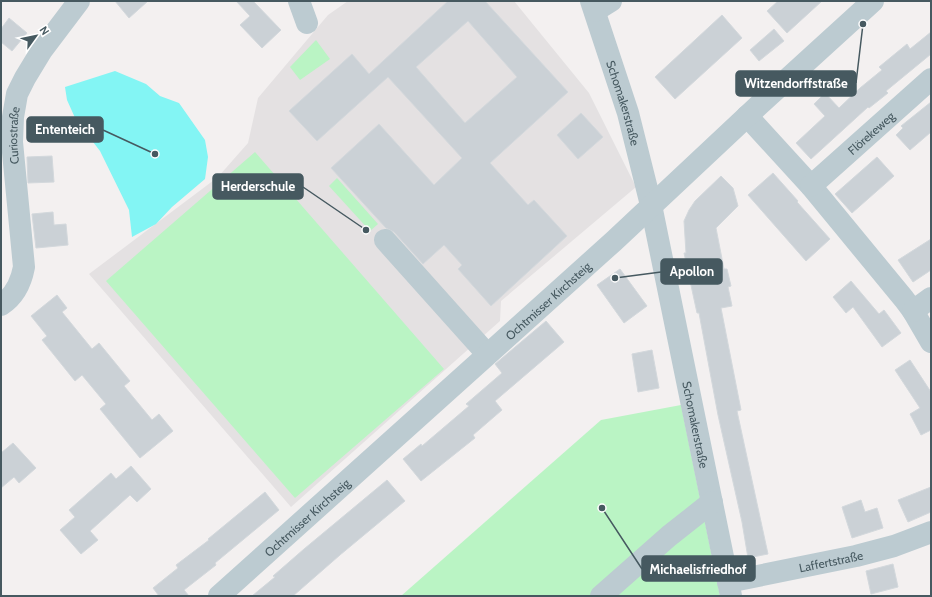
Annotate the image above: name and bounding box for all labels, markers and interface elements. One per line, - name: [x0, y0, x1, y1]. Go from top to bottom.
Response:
- north arrow: [16, 16, 56, 56]
- text: N: [36, 23, 52, 38]
- street label: Schomakerstraße: [604, 58, 643, 147]
- callout: Witzendorffstraße: [736, 71, 856, 96]
- text: Witzendorffstraße: [744, 75, 848, 91]
- street label: Curiostraße: [4, 105, 22, 165]
- street label: Flörekeweg: [844, 107, 898, 158]
- callout: Ententeich: [27, 117, 103, 142]
- text: Ententeich: [35, 121, 95, 137]
- callout: Herderschule: [213, 174, 303, 199]
- text: Herderschule: [221, 178, 295, 194]
- street label: Ochtmisser Kirchsteig: [502, 258, 594, 343]
- callout: Apollon: [661, 259, 722, 284]
- text: Apollon: [670, 263, 714, 279]
- street label: Schomakerstraße: [680, 380, 712, 470]
- street label: Ochtmisser Kirchsteig: [261, 474, 353, 559]
- street label: Laffertstraße: [798, 547, 865, 575]
- callout: Michaelisfriedhof: [642, 556, 755, 581]
- text: Michaelisfriedhof: [650, 561, 747, 577]

